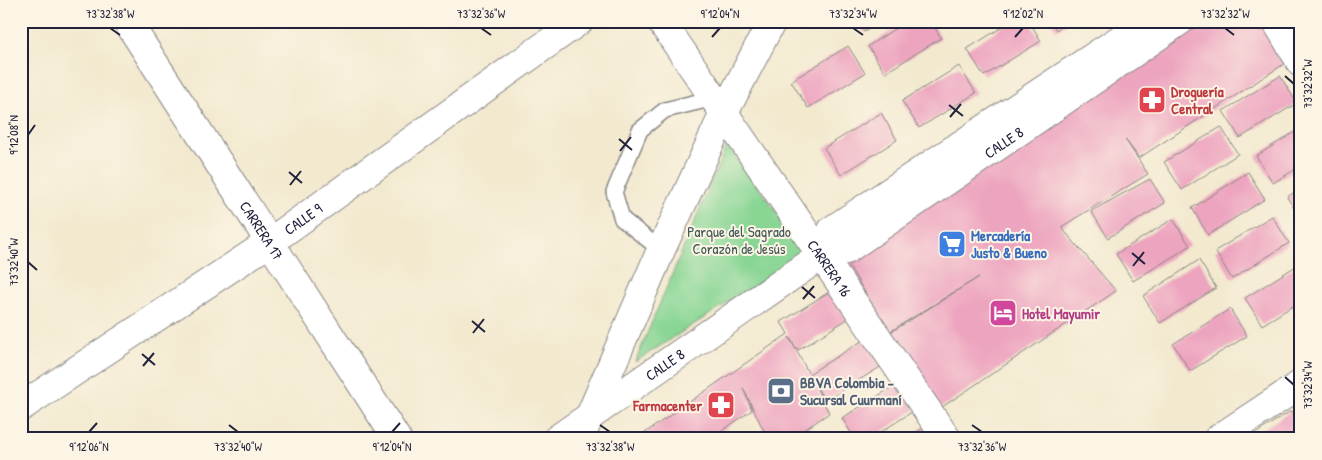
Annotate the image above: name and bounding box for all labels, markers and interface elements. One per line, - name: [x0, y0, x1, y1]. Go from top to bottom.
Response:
- text: 73°32'38"W: [86, 5, 135, 22]
- text: 73°32'36"W: [457, 5, 506, 22]
- text: 9°12'04"N: [700, 5, 740, 22]
- text: 73°32'34"W: [829, 5, 878, 22]
- text: 9°12'02"N: [1003, 5, 1043, 22]
- text: 73°32'32"W: [1200, 5, 1250, 22]
- text: 73°32'32"W: [1299, 59, 1316, 109]
- place label: Droguería Central: [1171, 81, 1224, 119]
- pharmacy icon: Droguería Central: [1137, 85, 1167, 115]
- text: 9°12'08"N: [5, 115, 22, 155]
- street label: CALLE 8: [980, 121, 1027, 163]
- street label: CARRERA 17: [235, 197, 289, 264]
- street label: CALLE 9: [279, 197, 327, 239]
- park label: Parque del Sagrado Corazón de Jesús: [687, 221, 791, 259]
- place label: Mercadería Justo & Bueno: [971, 225, 1047, 263]
- supermarket icon: Mercadería Justo & Bueno: [937, 229, 967, 259]
- street label: CARRERA 16: [803, 235, 857, 300]
- text: 73°32'40"W: [5, 237, 22, 286]
- hotel icon: Hotel Mayumir: [988, 298, 1018, 328]
- place label: Hotel Mayumir: [1022, 303, 1100, 325]
- street label: CALLE 8: [641, 343, 688, 385]
- text: 73°32'34"W: [1299, 360, 1316, 409]
- place label: BBVA Colombia - Sucursal Cuurmaní: [800, 372, 902, 410]
- bank icon: BBVA Colombia - Sucursal Cuurmaní: [766, 376, 796, 406]
- pharmacy icon: Farmacenter: [706, 390, 736, 420]
- place label: Farmacenter: [632, 395, 702, 416]
- text: 9°12'06"N: [69, 438, 109, 455]
- text: 73°32'40"W: [214, 438, 263, 455]
- text: 9°12'04"N: [372, 438, 412, 455]
- text: 73°32'38"W: [586, 438, 635, 455]
- text: 73°32'36"W: [958, 438, 1007, 455]

